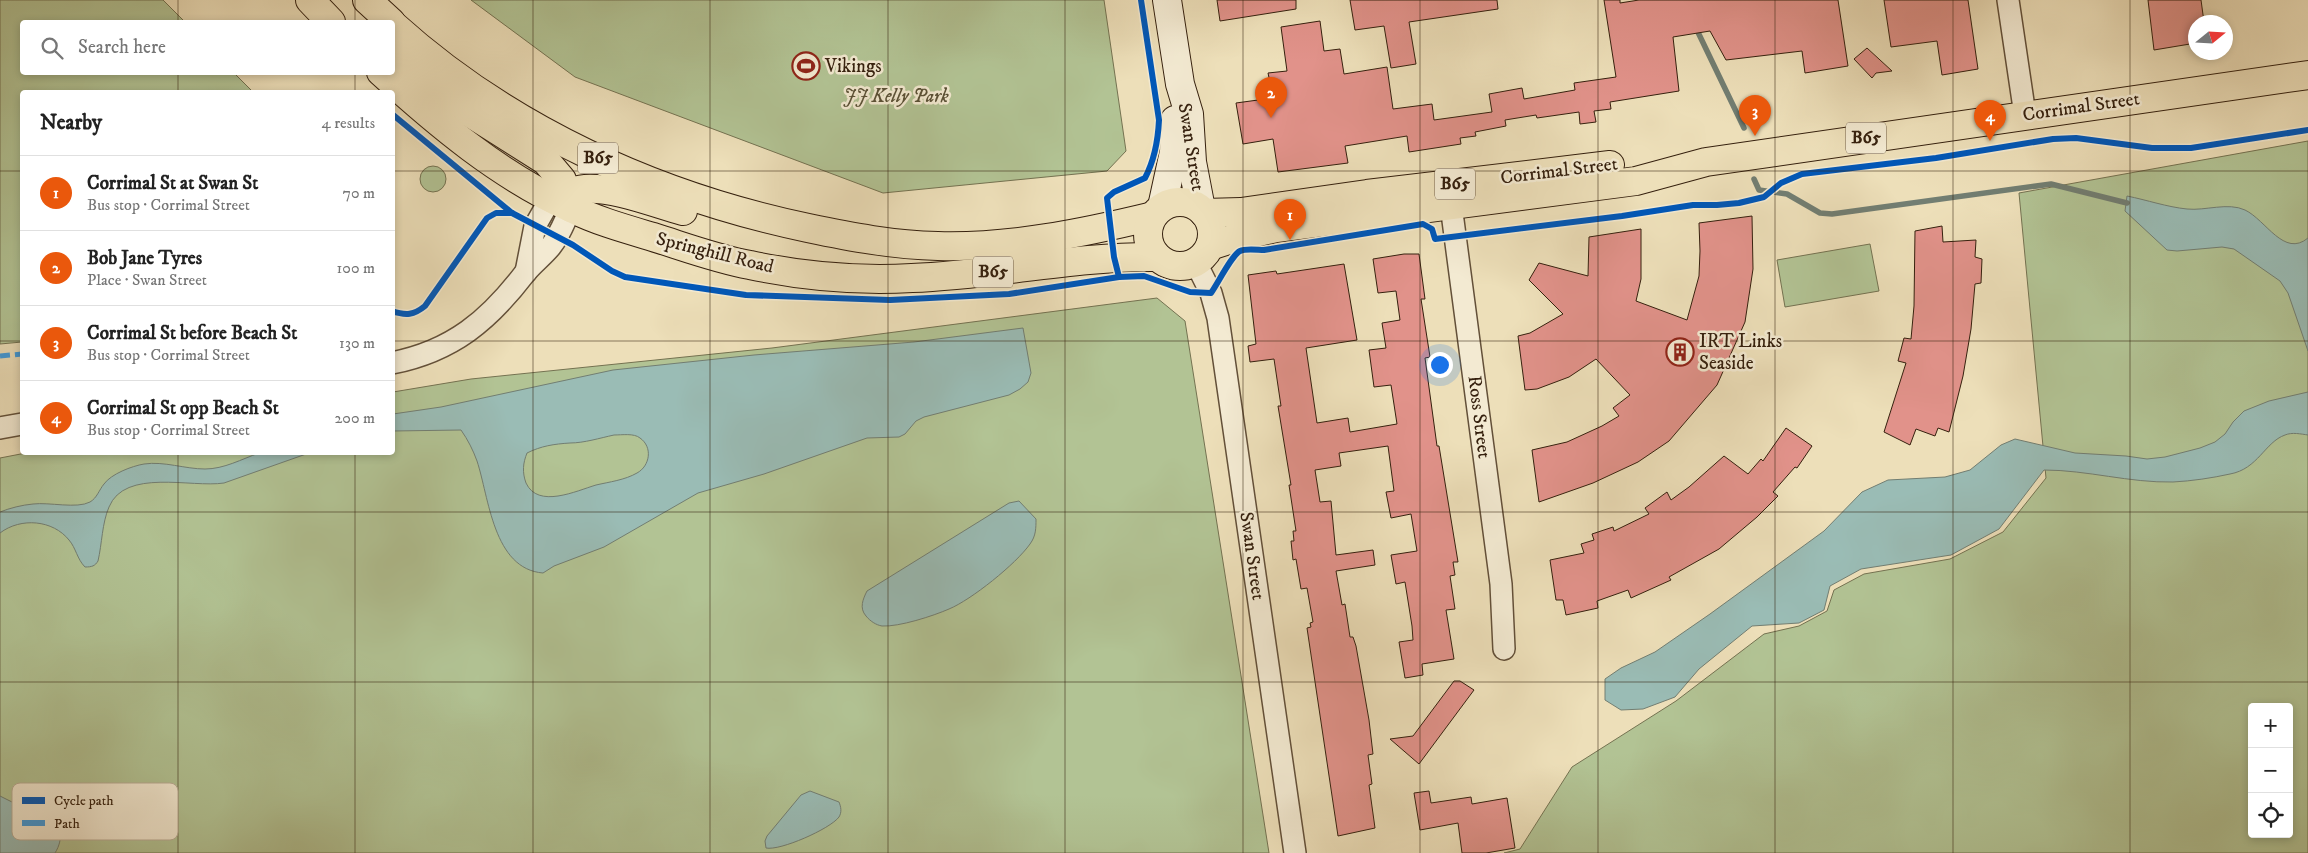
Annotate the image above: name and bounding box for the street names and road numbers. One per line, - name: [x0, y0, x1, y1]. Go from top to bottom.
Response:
- street label: Corrimal Street: [2021, 87, 2141, 127]
- street label: Swan Street: [1173, 101, 1209, 193]
- road number: B65: [1846, 122, 1886, 154]
- road number: B65: [578, 142, 618, 174]
- street label: Corrimal Street: [1499, 152, 1619, 190]
- road number: B65: [1435, 168, 1475, 200]
- street label: Springhill Road: [654, 227, 777, 279]
- road number: B65: [973, 256, 1013, 288]
- street label: Ross Street: [1462, 374, 1496, 460]
- street label: Swan Street: [1234, 510, 1270, 602]

